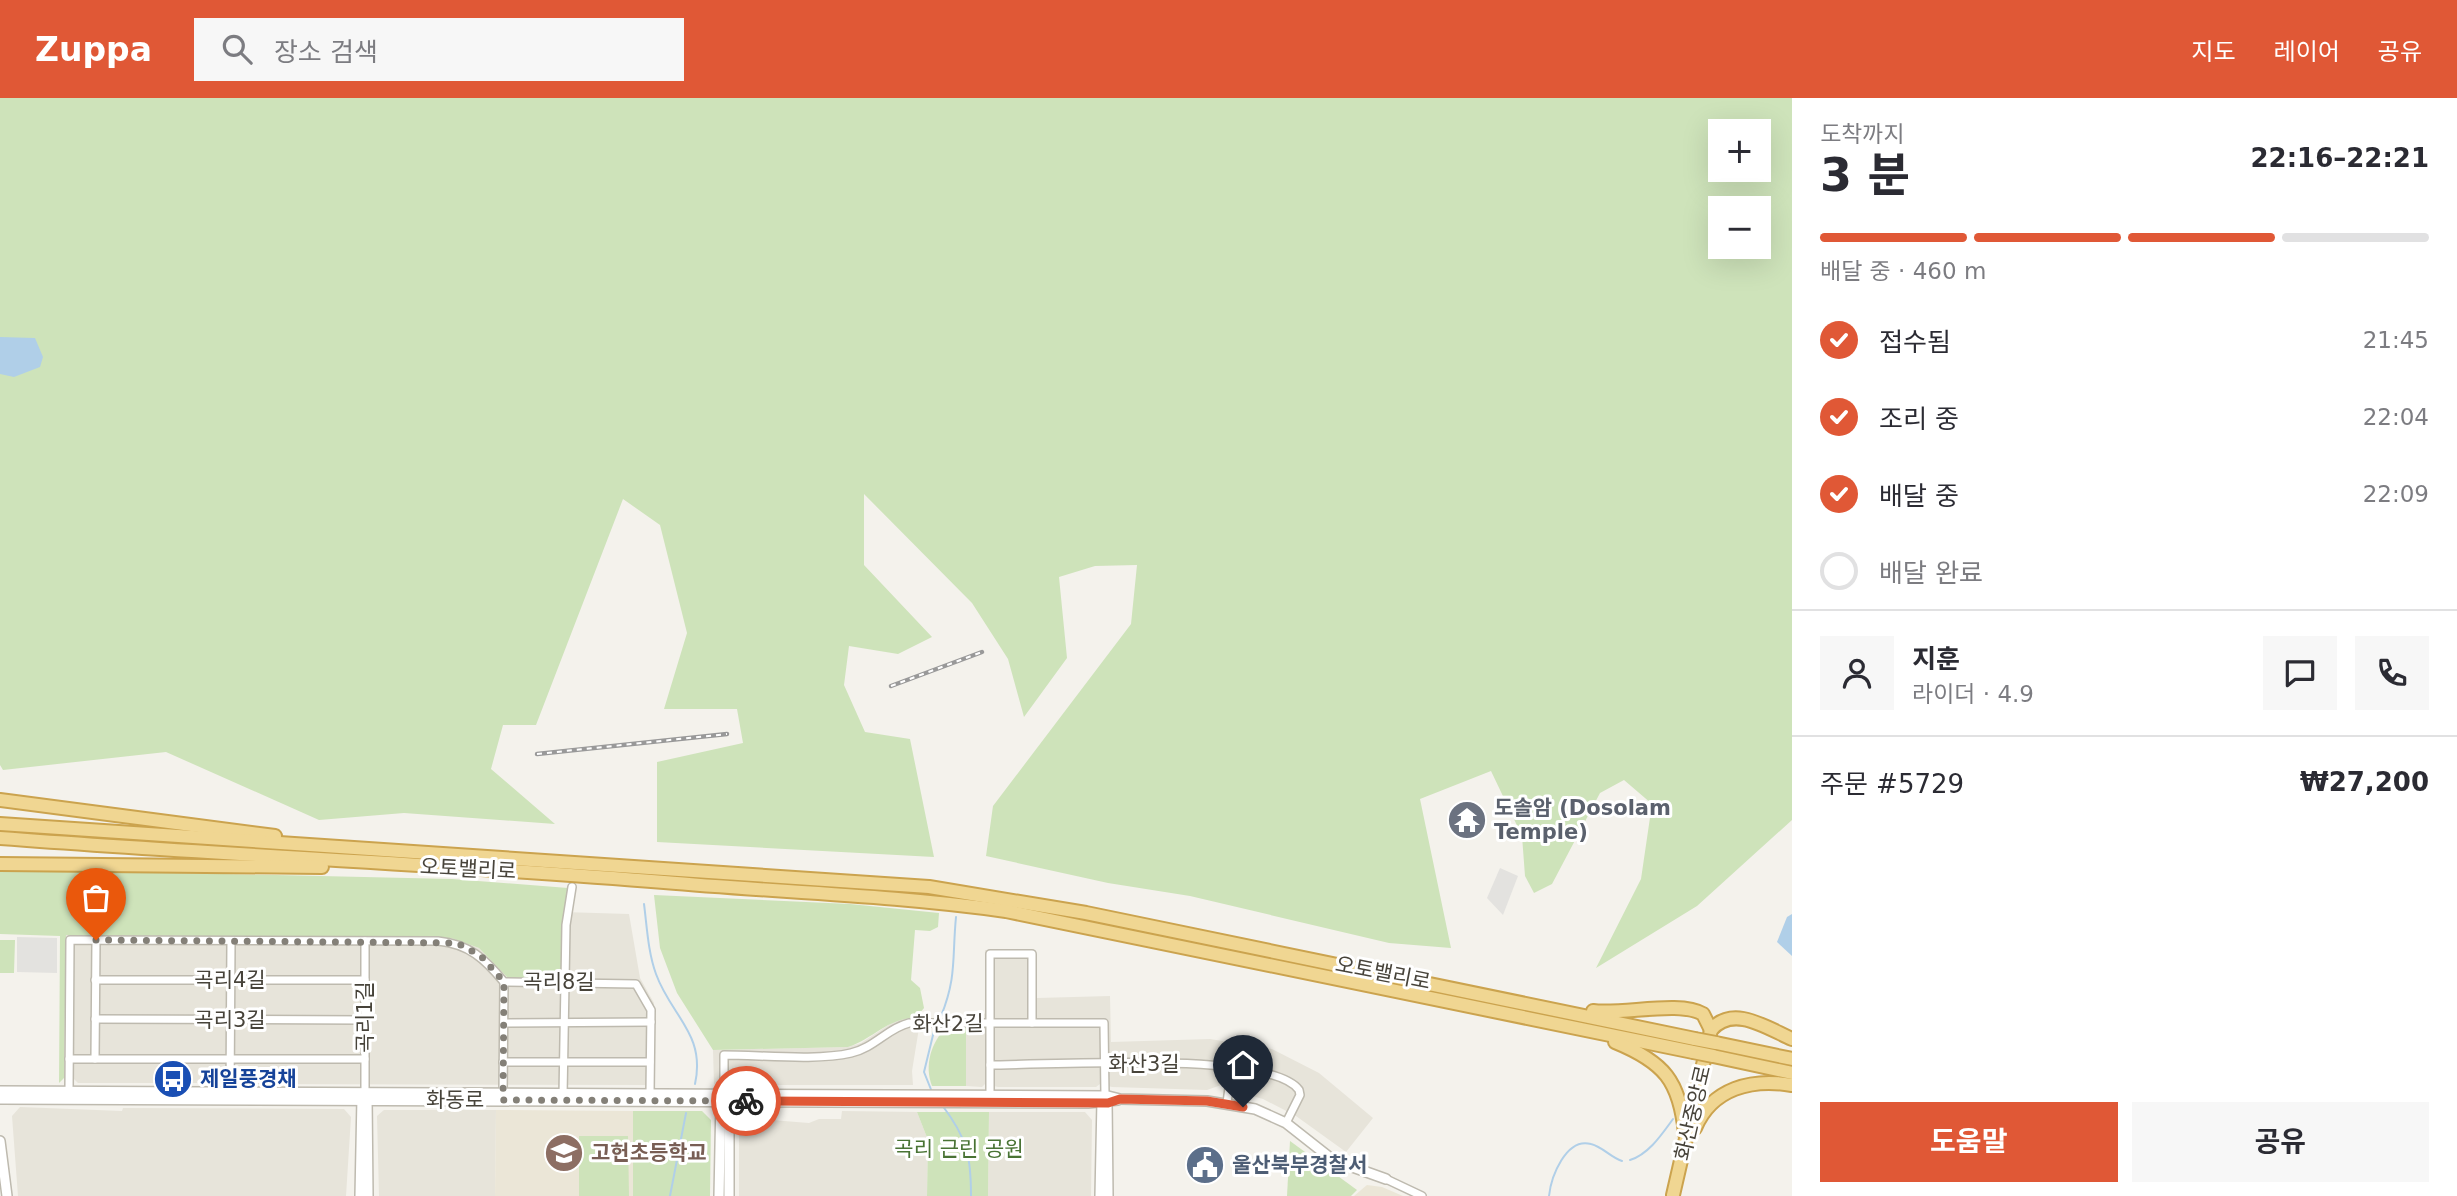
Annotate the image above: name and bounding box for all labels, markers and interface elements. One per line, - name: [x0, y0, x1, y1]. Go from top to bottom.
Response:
- search box: [194, 18, 684, 81]
- text: Zuppa: [35, 30, 152, 69]
- icon: search: [218, 30, 256, 68]
- text: 장소 검색: [274, 37, 378, 67]
- text: 지도: [2191, 38, 2236, 66]
- text: 레이어: [2274, 38, 2340, 66]
- text: 공유: [2378, 38, 2422, 66]
- map controls: [1708, 119, 1771, 259]
- button: +: [1708, 119, 1771, 182]
- text: 도착까지: [1820, 121, 1905, 147]
- text: 22:16–22:21: [2250, 143, 2429, 173]
- text: 3 분: [1820, 148, 1910, 202]
- button: −: [1708, 196, 1771, 259]
- text: 배달 중 · 460 m: [1820, 258, 1986, 284]
- icon: check: [1820, 321, 1858, 359]
- text: 접수됨: [1879, 327, 1951, 357]
- text: 21:45: [2363, 327, 2429, 353]
- icon: check: [1820, 398, 1858, 436]
- text: 조리 중: [1879, 404, 1959, 434]
- text: 22:04: [2363, 404, 2429, 430]
- icon: check: [1820, 475, 1858, 513]
- text: 배달 중: [1879, 481, 1959, 511]
- text: 22:09: [2363, 481, 2429, 507]
- text: 배달 완료: [1879, 558, 1983, 588]
- button: person: [1820, 636, 1894, 710]
- button: chat: [2263, 636, 2337, 710]
- button: phone: [2355, 636, 2429, 710]
- text: 지훈: [1912, 644, 1960, 674]
- text: 라이더 · 4.9: [1912, 681, 2034, 707]
- text: ₩27,200: [2300, 767, 2429, 797]
- text: 주문 #5729: [1820, 769, 1964, 799]
- place label: 도솔암 (Dosolam Temple): [1494, 796, 1671, 844]
- temple icon: 도솔암 (Dosolam Temple): [1446, 799, 1488, 841]
- street label: 오토밸리로: [419, 854, 517, 884]
- pin: [66, 868, 126, 940]
- icon: bag: [77, 879, 115, 917]
- street label: 오토밸리로: [1333, 952, 1433, 994]
- street label: 곡리4길: [194, 968, 266, 992]
- street label: 곡리8길: [523, 970, 595, 994]
- street label: 곡리1길: [353, 981, 377, 1053]
- street label: 곡리3길: [194, 1008, 266, 1032]
- street label: 화산2길: [912, 1011, 984, 1037]
- pin: [1213, 1035, 1273, 1107]
- icon: home: [1224, 1046, 1262, 1084]
- street label: 화산3길: [1108, 1052, 1180, 1076]
- bus stop icon: 제일풍경채: [152, 1058, 194, 1100]
- street label: 화산중앙로: [1670, 1063, 1716, 1163]
- courier: [711, 1066, 781, 1136]
- place label: 제일풍경채: [200, 1067, 297, 1091]
- icon: bike: [727, 1082, 765, 1120]
- street label: 화동로: [426, 1088, 484, 1112]
- button: 도움말: [1820, 1102, 2118, 1182]
- button: 공유: [2132, 1102, 2429, 1182]
- school or university icon: 고헌초등학교: [543, 1132, 585, 1174]
- park label: 곡리 근린 공원: [894, 1137, 1024, 1161]
- place label: 고헌초등학교: [591, 1141, 707, 1165]
- public building icon: 울산북부경찰서: [1184, 1144, 1226, 1186]
- place label: 울산북부경찰서: [1232, 1153, 1367, 1177]

